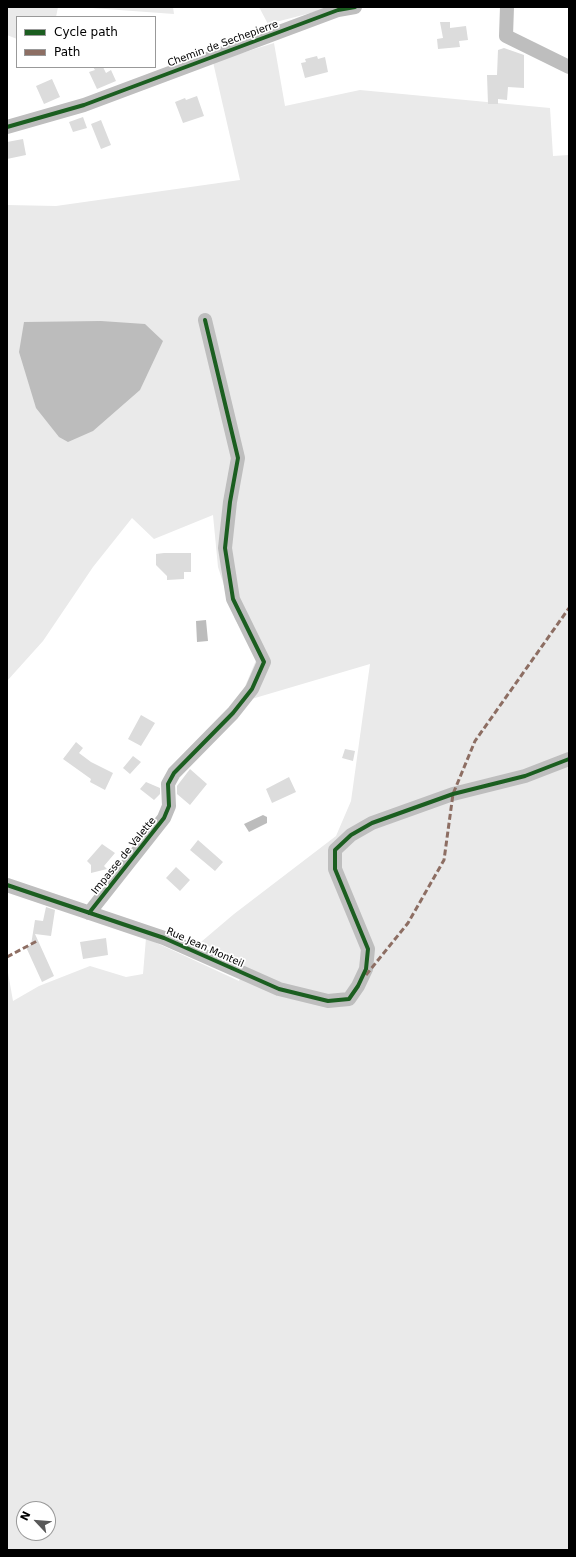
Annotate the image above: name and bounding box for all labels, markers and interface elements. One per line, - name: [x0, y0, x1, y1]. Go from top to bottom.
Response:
- legend: [16, 16, 156, 68]
- street label: Chemin de Sechepierre: [166, 18, 280, 70]
- text: Cycle path: [54, 25, 118, 39]
- text: Path: [54, 45, 80, 59]
- street label: Impasse de Valette: [89, 815, 159, 897]
- street label: Rue Jean Monteil: [164, 926, 246, 970]
- north arrow: [16, 1501, 56, 1541]
- text: N: [18, 1509, 34, 1523]

